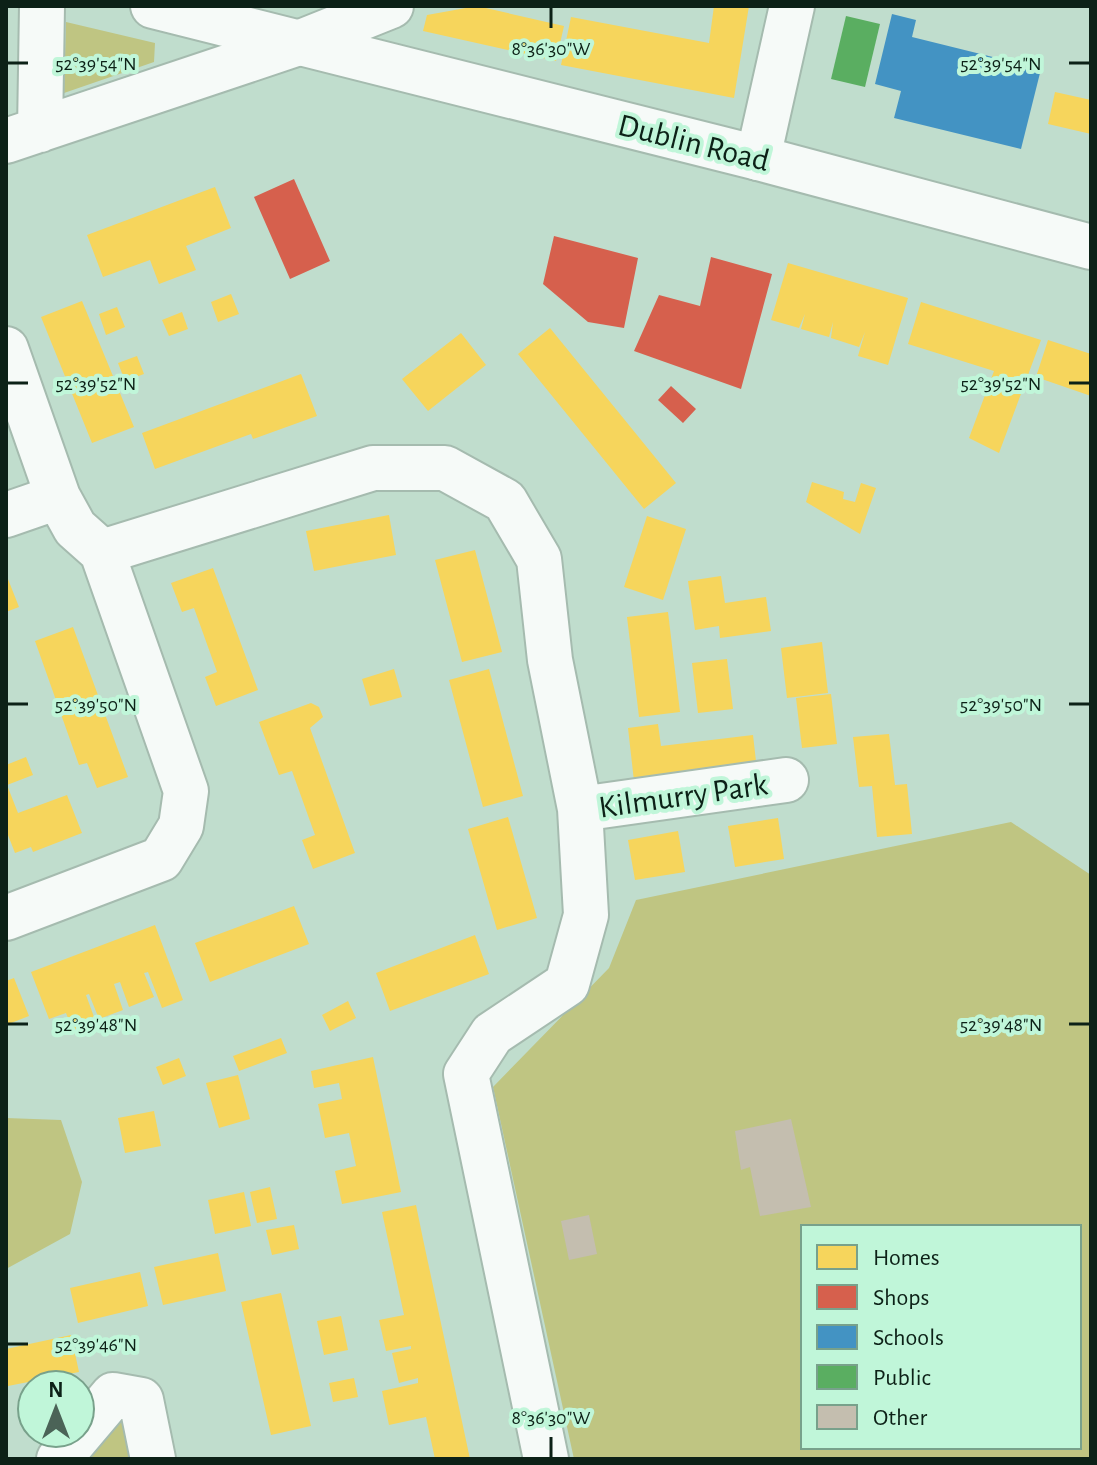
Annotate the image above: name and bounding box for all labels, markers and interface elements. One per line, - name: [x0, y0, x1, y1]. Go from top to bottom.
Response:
- text: 8°36'30"W: [512, 39, 591, 59]
- text: 52°39'54"N: [55, 54, 137, 74]
- text: 52°39'54"N: [960, 54, 1042, 74]
- street label: Dublin Road: [615, 109, 773, 177]
- text: 52°39'52"N: [56, 374, 137, 394]
- text: 52°39'52"N: [961, 374, 1042, 394]
- text: 52°39'50"N: [55, 695, 137, 715]
- text: 52°39'50"N: [960, 695, 1042, 715]
- street label: Kilmurry Park: [597, 768, 770, 824]
- text: 52°39'48"N: [55, 1015, 137, 1035]
- text: 52°39'48"N: [960, 1015, 1042, 1035]
- legend: [801, 1225, 1081, 1449]
- text: Homes: [873, 1246, 940, 1270]
- text: Shops: [873, 1286, 929, 1310]
- text: Schools: [873, 1326, 944, 1350]
- text: 52°39'46"N: [55, 1335, 137, 1355]
- text: Public: [873, 1366, 931, 1390]
- north arrow: [16, 1369, 96, 1449]
- text: N: [48, 1379, 64, 1401]
- text: Other: [873, 1406, 927, 1430]
- text: 8°36'30"W: [512, 1408, 591, 1428]

